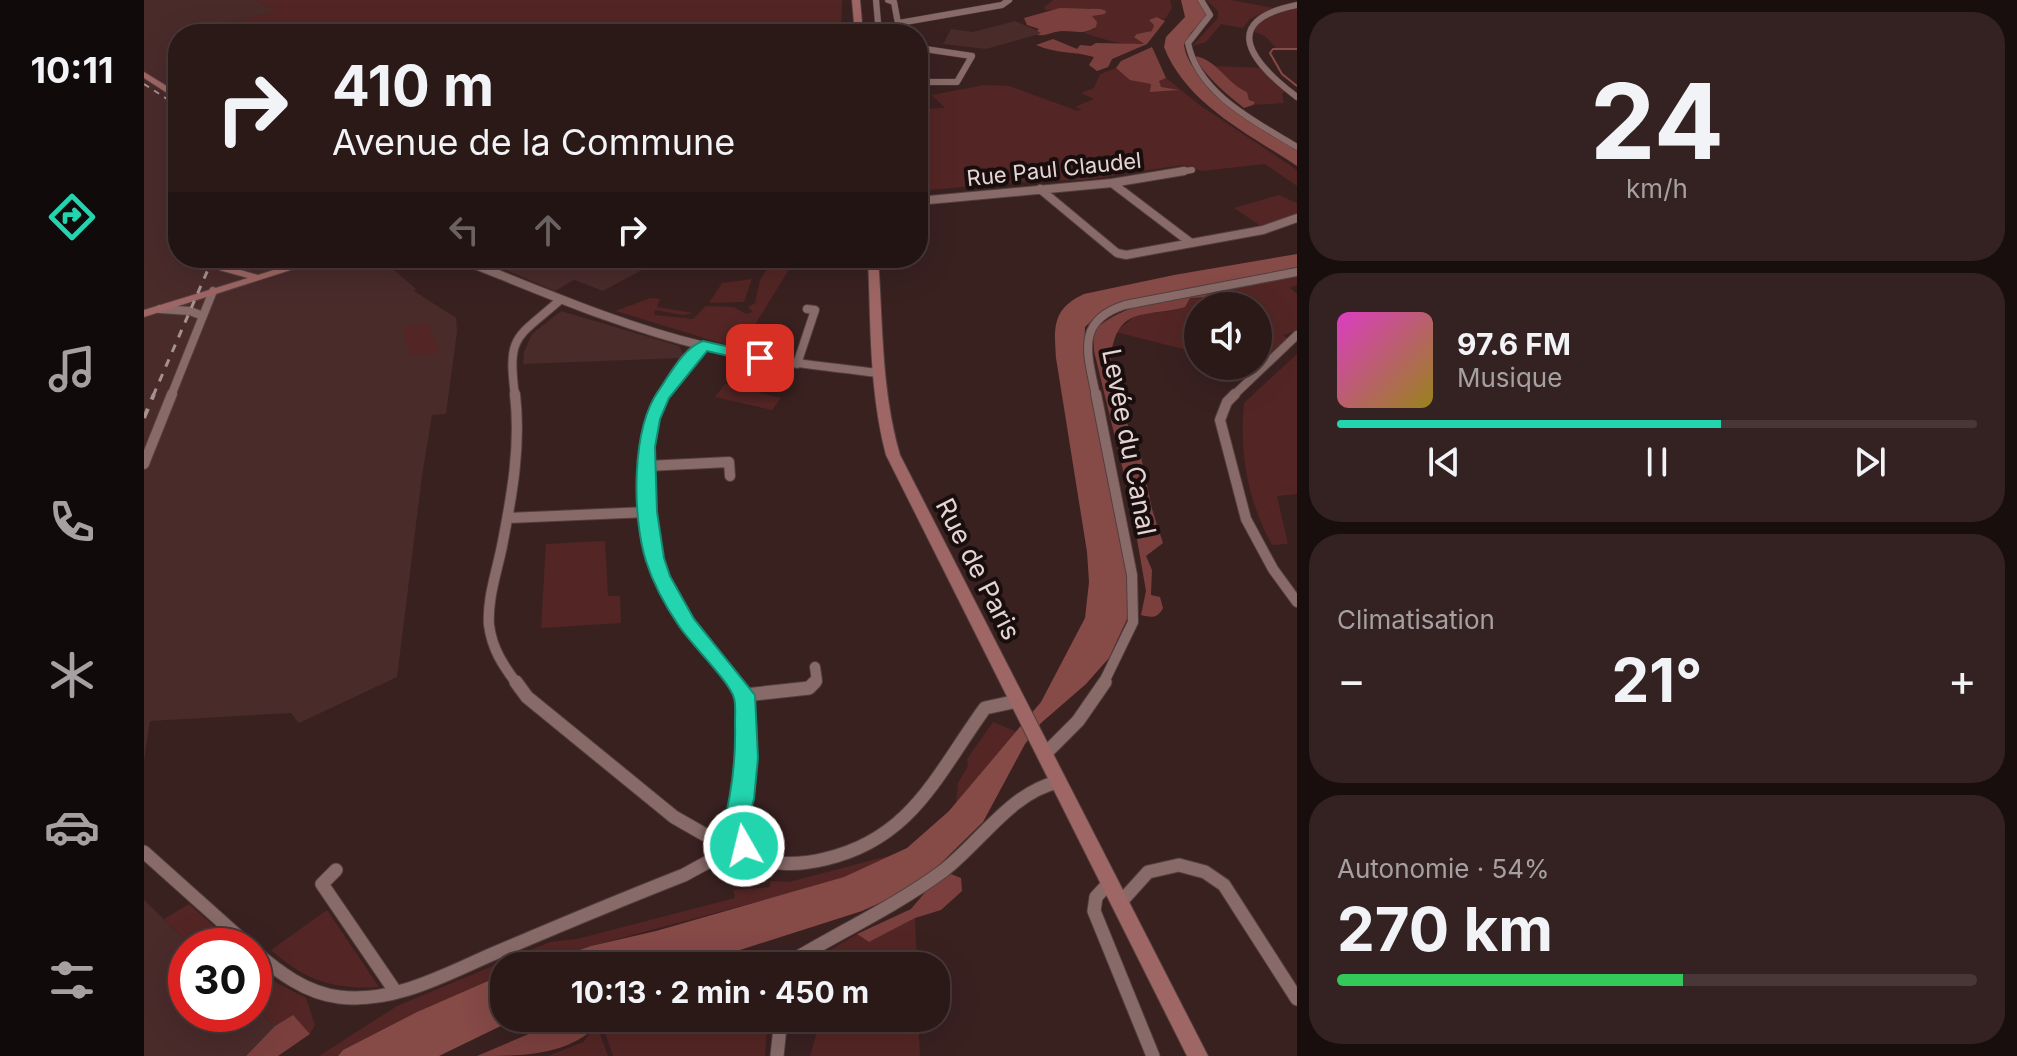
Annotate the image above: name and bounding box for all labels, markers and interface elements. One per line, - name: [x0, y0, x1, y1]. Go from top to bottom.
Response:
- text: 10:11: [31, 48, 113, 92]
- text: 410 m: [332, 52, 494, 120]
- icon: right: [200, 56, 304, 160]
- text: 24: [1590, 58, 1724, 184]
- text: Avenue de la Commune: [332, 120, 735, 164]
- street label: Rue Paul Claudel: [965, 147, 1143, 191]
- text: km/h: [1626, 173, 1688, 204]
- icon: directions: [44, 189, 100, 245]
- icon: left: [442, 208, 486, 252]
- icon: ahead: [526, 208, 570, 252]
- icon: right: [610, 208, 654, 252]
- map controls: [1184, 292, 1272, 380]
- button: sound: [1184, 292, 1272, 380]
- pin: [726, 324, 794, 392]
- text: 97.6 FM: [1457, 326, 1571, 362]
- icon: arrive: [738, 336, 782, 380]
- icon: music: [44, 341, 100, 397]
- street label: Levée du Canal: [1096, 346, 1163, 538]
- text: Musique: [1457, 362, 1562, 393]
- icon: previous: [1422, 440, 1466, 484]
- icon: pause: [1635, 440, 1679, 484]
- icon: next: [1848, 440, 1892, 484]
- street label: Rue de Paris: [930, 493, 1027, 645]
- icon: phone: [44, 494, 100, 550]
- text: Climatisation: [1337, 604, 1495, 635]
- text: 21°: [1611, 644, 1703, 716]
- icon: climate: [44, 647, 100, 703]
- text: −: [1337, 653, 1366, 707]
- text: +: [1948, 653, 1977, 707]
- icon: car: [44, 799, 100, 855]
- position arrow: [702, 804, 786, 888]
- text: Autonomie · 54%: [1337, 853, 1550, 884]
- text: 270 km: [1337, 893, 1553, 965]
- speed limit sign: 30: [168, 928, 272, 1032]
- icon: filters: [44, 952, 100, 1008]
- text: 10:13 · 2 min · 450 m: [571, 974, 869, 1010]

